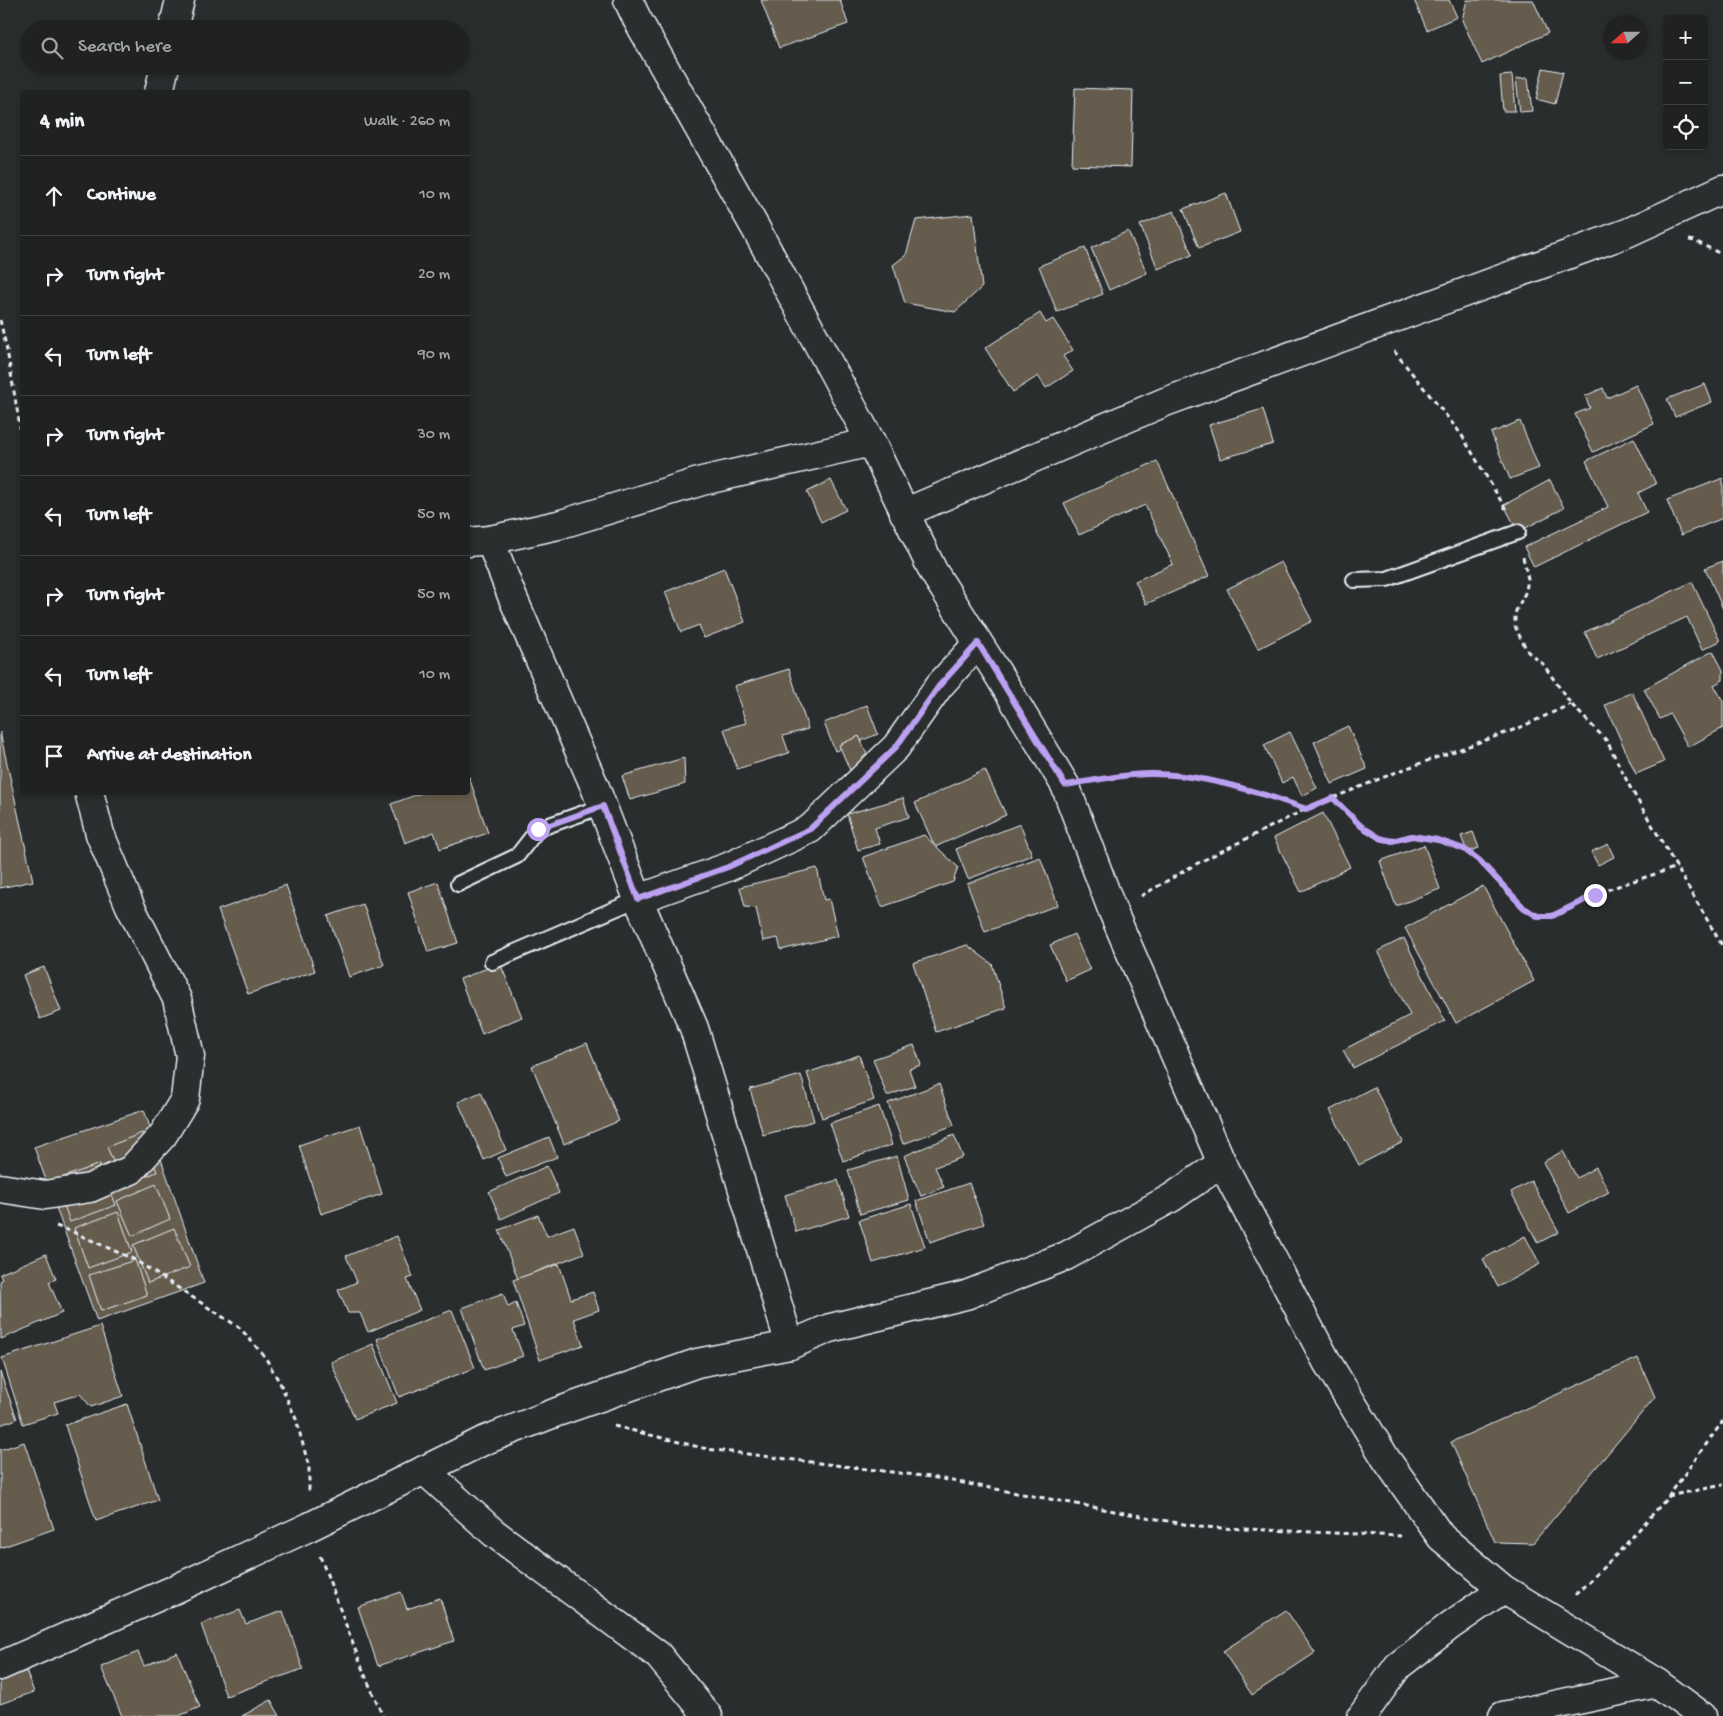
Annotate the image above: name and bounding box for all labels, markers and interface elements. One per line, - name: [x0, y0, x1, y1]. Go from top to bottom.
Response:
- north arrow: [1603, 15, 1648, 60]
- map controls: [1663, 15, 1708, 150]
- button: +: [1663, 15, 1708, 60]
- search box: [20, 20, 470, 75]
- icon: search: [38, 34, 66, 62]
- text: Search here: [78, 36, 172, 59]
- button: −: [1663, 60, 1708, 105]
- button: locate: [1663, 105, 1708, 150]
- text: 4 min: [40, 110, 84, 135]
- text: Walk · 260 m: [364, 113, 450, 132]
- icon: ahead: [40, 182, 68, 210]
- text: Continue: [87, 184, 156, 207]
- text: 10 m: [419, 186, 450, 205]
- icon: right: [40, 262, 68, 290]
- text: Turn right: [87, 264, 163, 287]
- text: 20 m: [418, 266, 450, 285]
- icon: left: [40, 342, 68, 370]
- text: Turn left: [87, 344, 151, 367]
- text: 90 m: [418, 346, 450, 365]
- icon: right: [40, 422, 68, 450]
- text: Turn right: [87, 424, 163, 447]
- text: 30 m: [417, 426, 450, 445]
- icon: left: [40, 502, 68, 530]
- text: Turn left: [87, 504, 151, 527]
- text: 50 m: [417, 506, 450, 525]
- icon: right: [40, 582, 68, 610]
- text: Turn right: [87, 584, 163, 607]
- text: 50 m: [417, 586, 450, 605]
- icon: left: [40, 662, 68, 690]
- text: Turn left: [87, 664, 151, 687]
- text: 10 m: [419, 666, 450, 685]
- icon: arrive: [40, 742, 68, 770]
- text: Arrive at destination: [87, 744, 251, 767]
- route start: [527, 818, 550, 841]
- route end: [1584, 884, 1607, 907]

